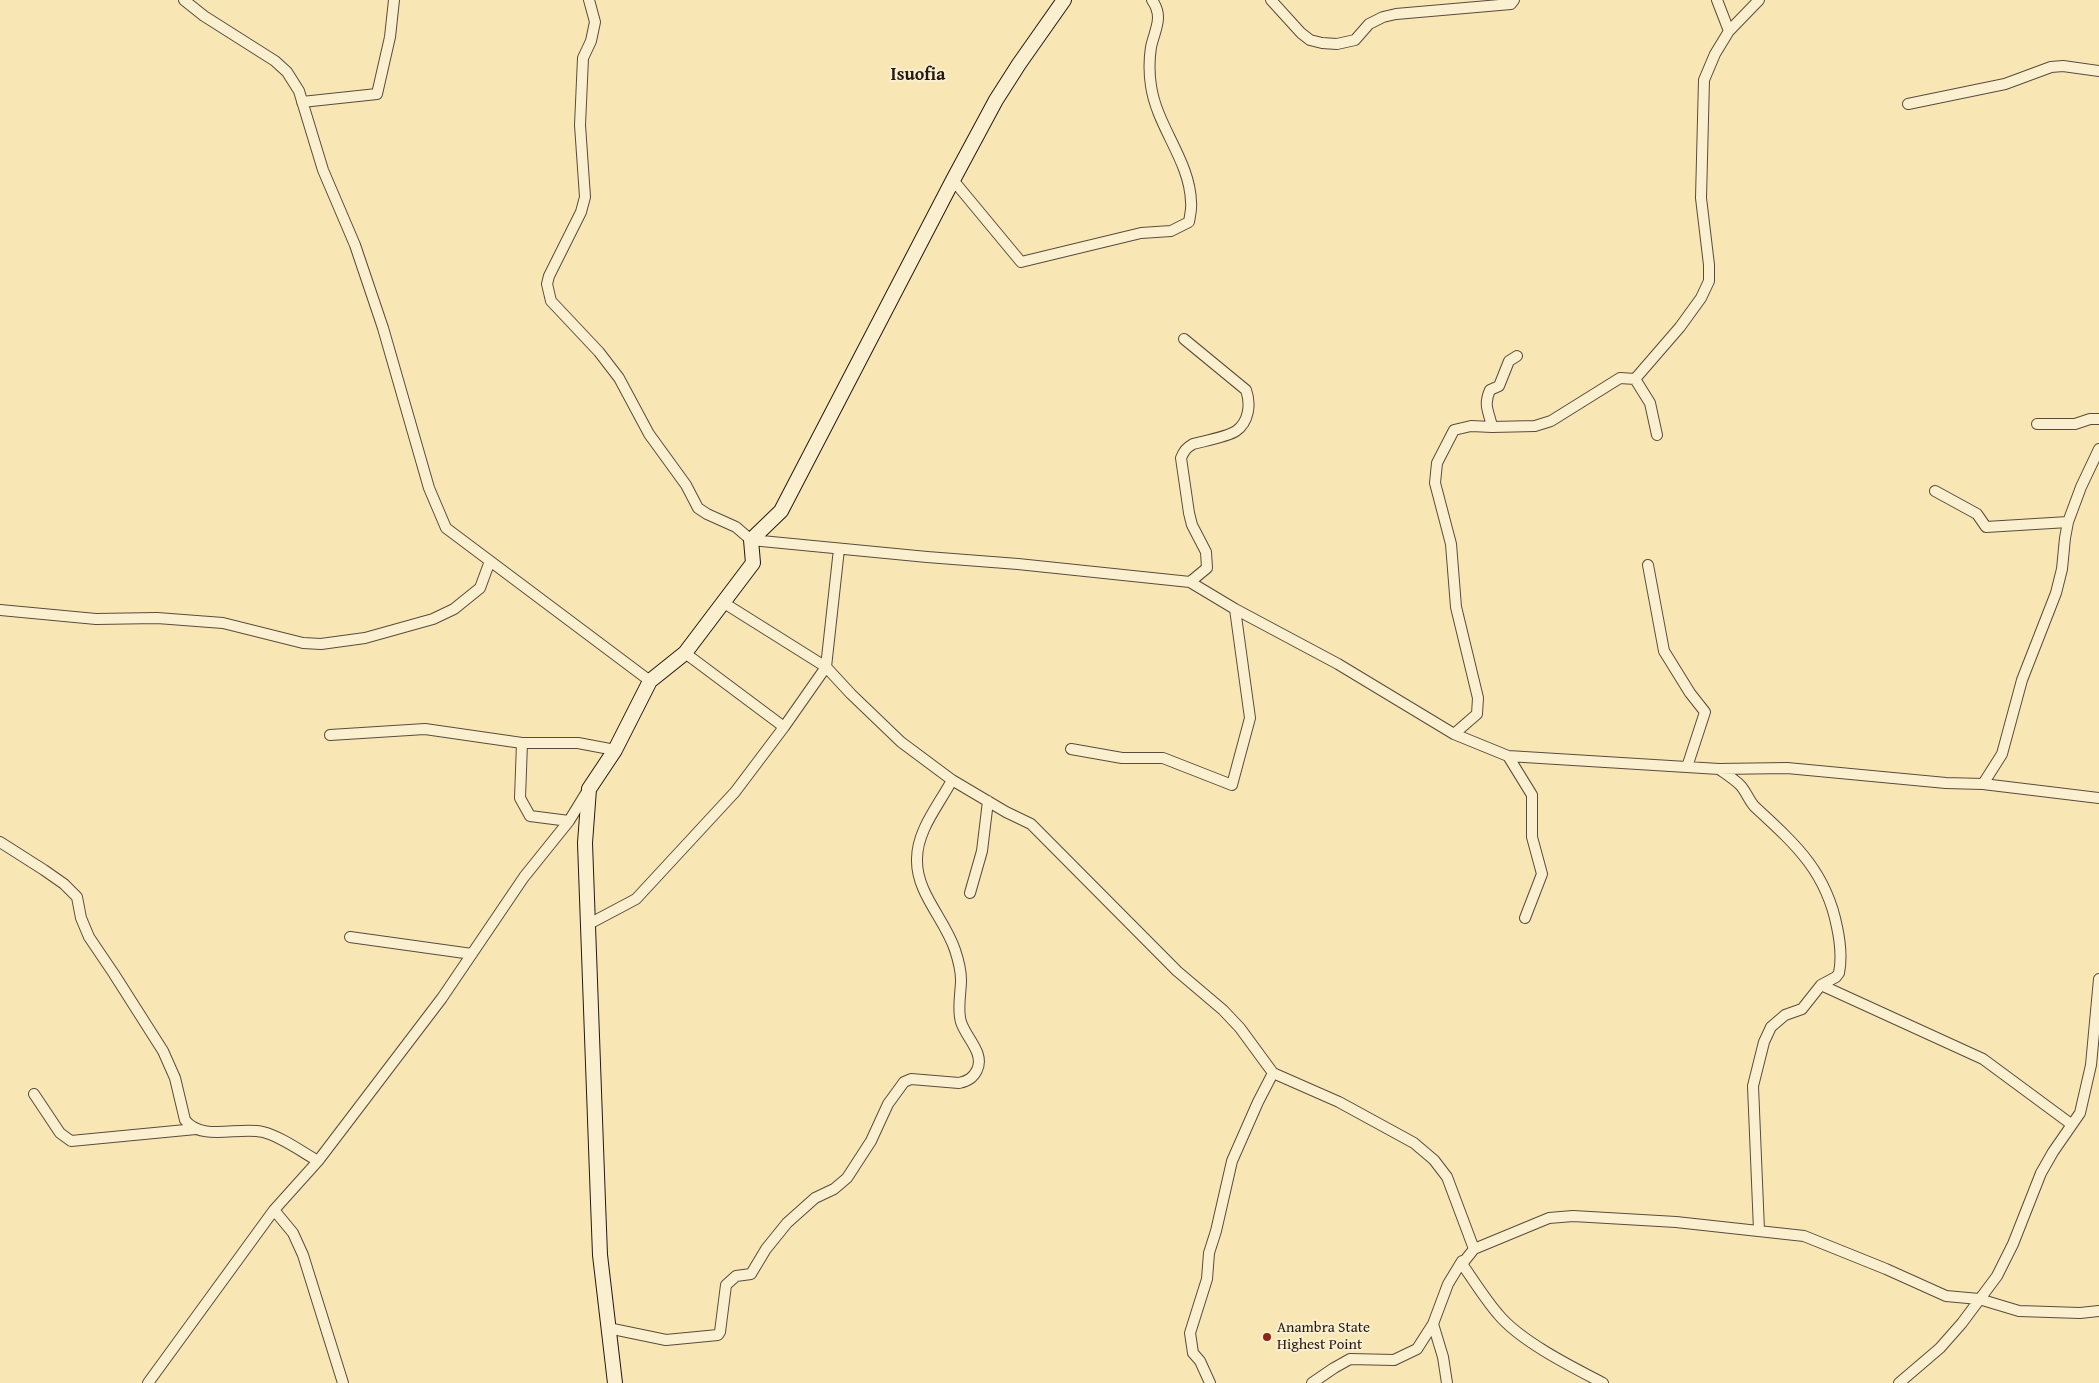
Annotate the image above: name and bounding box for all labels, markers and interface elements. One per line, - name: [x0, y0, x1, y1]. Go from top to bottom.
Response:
- district label: Isuofia: [891, 64, 945, 86]
- place label: Anambra State Highest Point: [1277, 1319, 1370, 1354]
- marker: Anambra State Highest Point: [1261, 1331, 1273, 1343]

